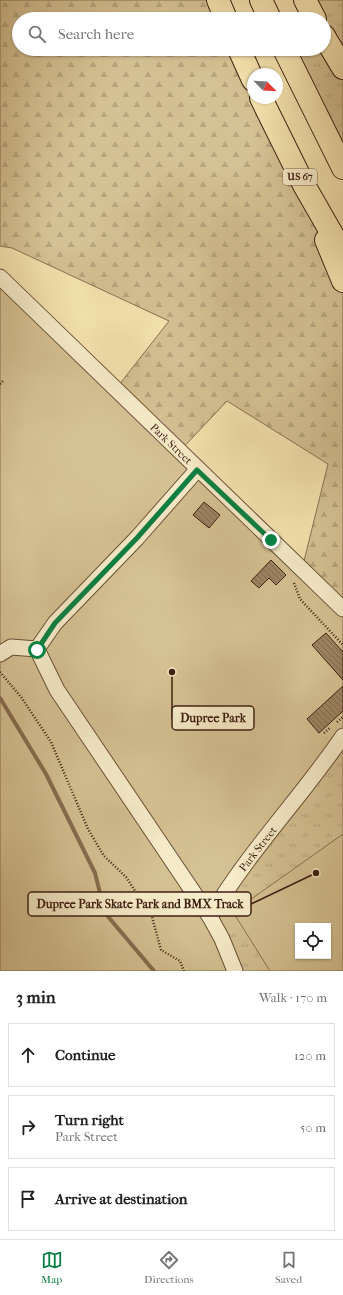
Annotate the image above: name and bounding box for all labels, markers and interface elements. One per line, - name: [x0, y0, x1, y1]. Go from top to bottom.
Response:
- search box: [12, 12, 331, 56]
- icon: search: [26, 23, 48, 45]
- text: Search here: [58, 25, 134, 43]
- north arrow: [247, 68, 283, 104]
- road number: US 67: [283, 169, 317, 185]
- street label: Park Street: [147, 421, 195, 467]
- route end: [262, 531, 280, 549]
- route start: [28, 641, 46, 659]
- callout: Dupree Park: [172, 706, 254, 730]
- text: Dupree Park: [180, 711, 247, 726]
- street label: Park Street: [236, 824, 280, 874]
- callout: Dupree Park Skate Park and BMX Track: [28, 892, 251, 916]
- text: Dupree Park Skate Park and BMX Track: [36, 897, 244, 912]
- map controls: [295, 923, 331, 959]
- button: locate: [295, 923, 331, 959]
- text: 3 min: [16, 987, 56, 1007]
- text: Walk · 170 m: [259, 990, 327, 1005]
- icon: ahead: [17, 1044, 39, 1066]
- text: Continue: [55, 1046, 115, 1064]
- text: 120 m: [294, 1048, 326, 1063]
- text: Turn right: [55, 1111, 124, 1129]
- icon: right: [17, 1116, 39, 1138]
- text: 50 m: [300, 1120, 326, 1135]
- text: Park Street: [55, 1129, 118, 1144]
- icon: arrive: [17, 1188, 39, 1210]
- text: Arrive at destination: [55, 1190, 187, 1208]
- tab: Map: [41, 1249, 63, 1286]
- tab: Directions: [144, 1249, 194, 1286]
- tab: Saved: [275, 1249, 302, 1286]

